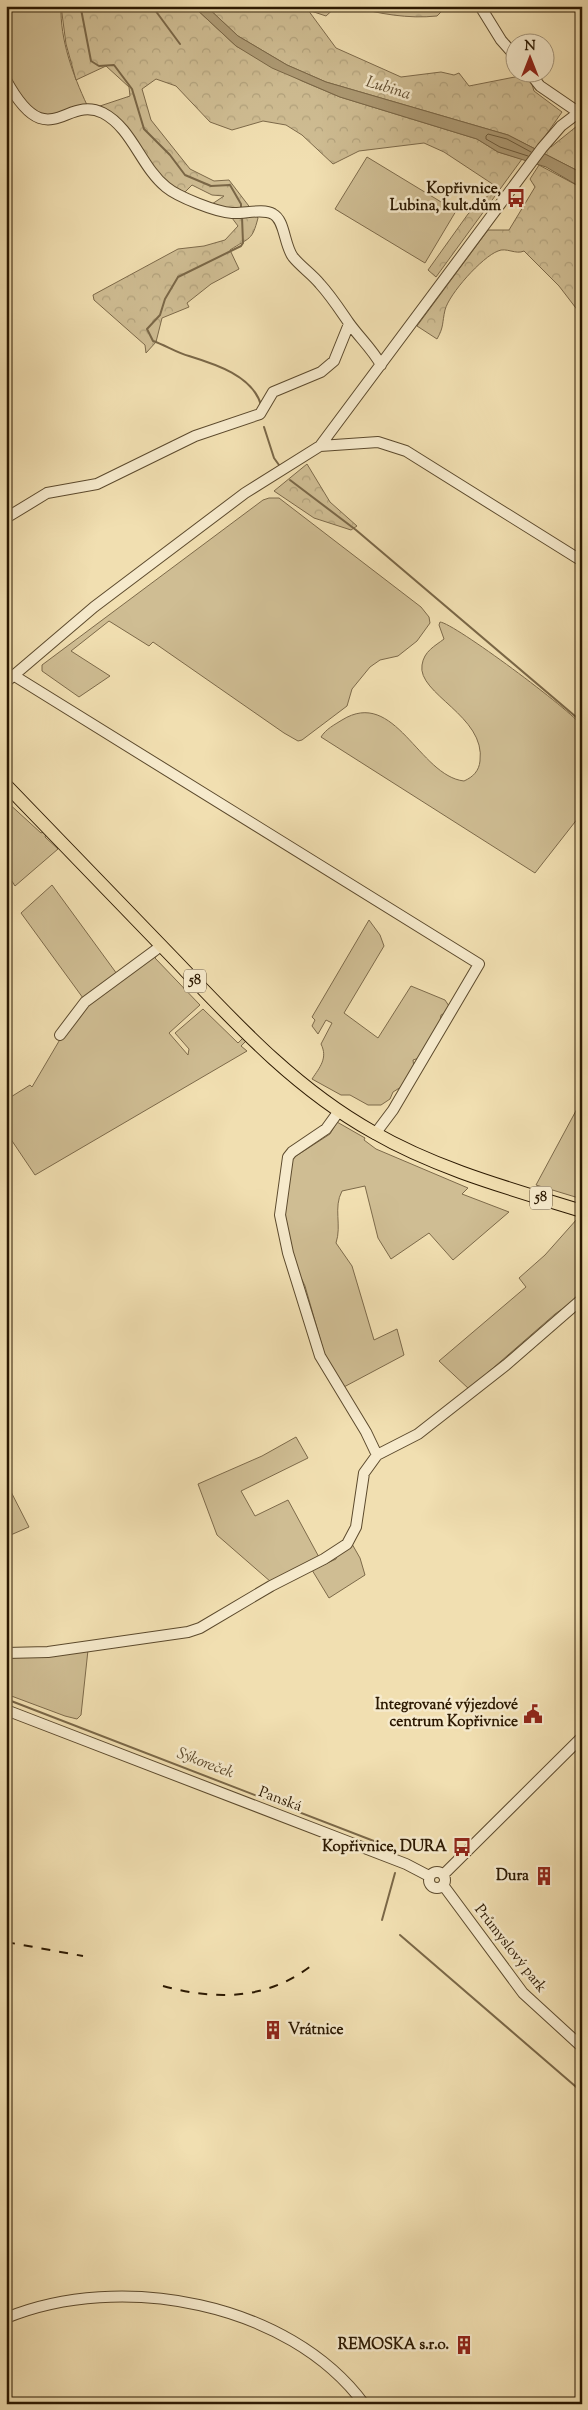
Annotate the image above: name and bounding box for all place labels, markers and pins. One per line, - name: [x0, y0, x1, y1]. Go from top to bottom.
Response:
- place label: Kopřivnice, Lubina, kult.dům: [390, 179, 502, 217]
- bus stop icon: Kopřivnice, Lubina, kult.dům: [505, 187, 527, 209]
- place label: Integrované výjezdové centrum Kopřivnice: [375, 1695, 518, 1733]
- public building icon: Integrované výjezdové centrum Kopřivnice: [522, 1703, 544, 1725]
- bus stop icon: Kopřivnice, DURA: [451, 1836, 473, 1858]
- place label: Kopřivnice, DURA: [322, 1837, 448, 1858]
- building icon: Dura: [533, 1865, 555, 1887]
- place label: Dura: [496, 1866, 529, 1887]
- building icon: Vrátnice: [262, 2019, 284, 2041]
- place label: Vrátnice: [288, 2020, 344, 2041]
- building icon: REMOSKA s.r.o.: [453, 2334, 475, 2356]
- place label: REMOSKA s.r.o.: [338, 2335, 449, 2356]

